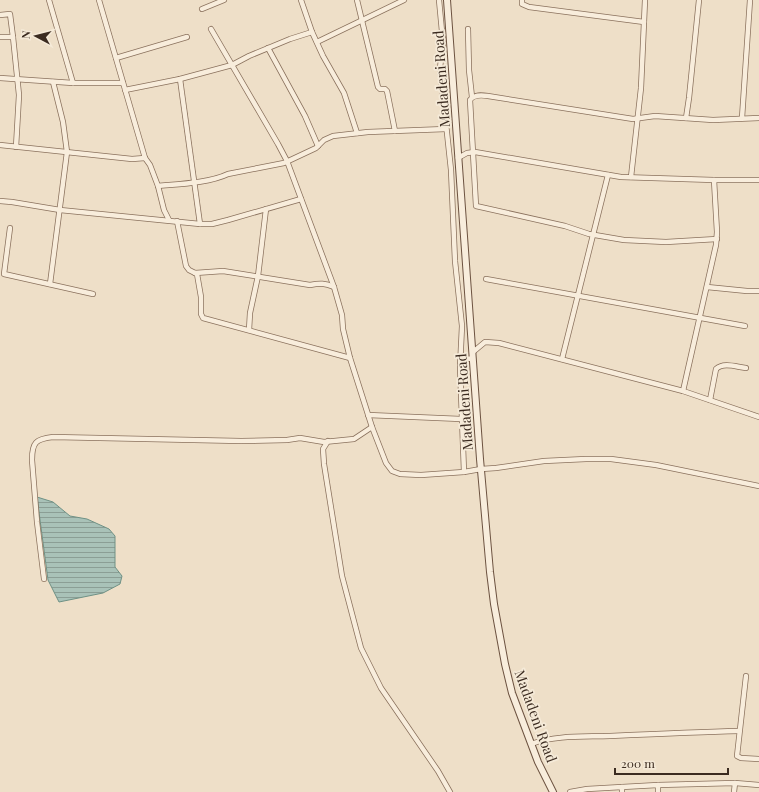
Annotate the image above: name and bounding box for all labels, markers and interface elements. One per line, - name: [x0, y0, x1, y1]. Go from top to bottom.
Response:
- north arrow: [16, 16, 56, 56]
- text: N: [18, 30, 34, 40]
- street label: Madadeni Road: [428, 30, 454, 128]
- street label: Madadeni Road: [451, 353, 477, 451]
- street label: Madadeni Road: [510, 667, 562, 765]
- scale bar: [615, 750, 728, 776]
- text: 200 m: [621, 755, 655, 771]

